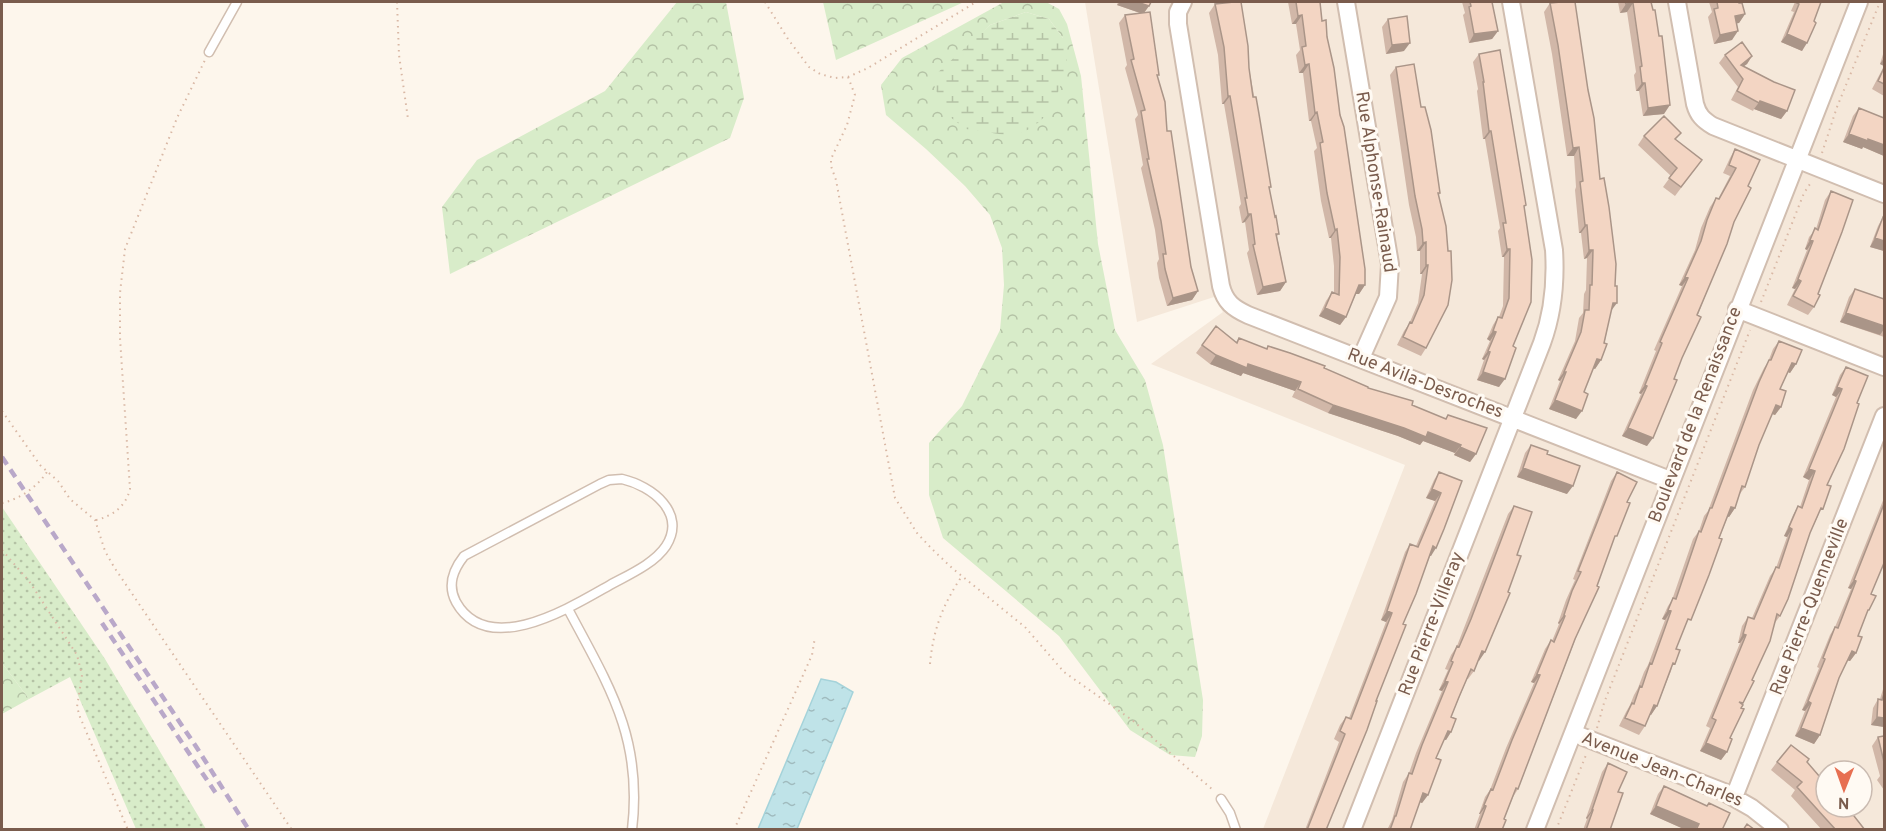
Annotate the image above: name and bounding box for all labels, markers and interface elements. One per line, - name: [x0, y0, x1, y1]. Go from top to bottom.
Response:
- street label: Rue Alphonse-Rainaud: [1349, 90, 1401, 274]
- street label: Boulevard de la Renaissance: [1644, 304, 1748, 526]
- street label: Rue Avila-Desroches: [1344, 344, 1506, 424]
- street label: Rue Pierre-Quenneville: [1766, 515, 1854, 699]
- street label: Rue Pierre-Villeray: [1394, 549, 1470, 699]
- street label: Avenue Jean-Charles: [1578, 727, 1746, 813]
- north arrow: [1814, 759, 1874, 819]
- text: N: [1838, 792, 1850, 812]

